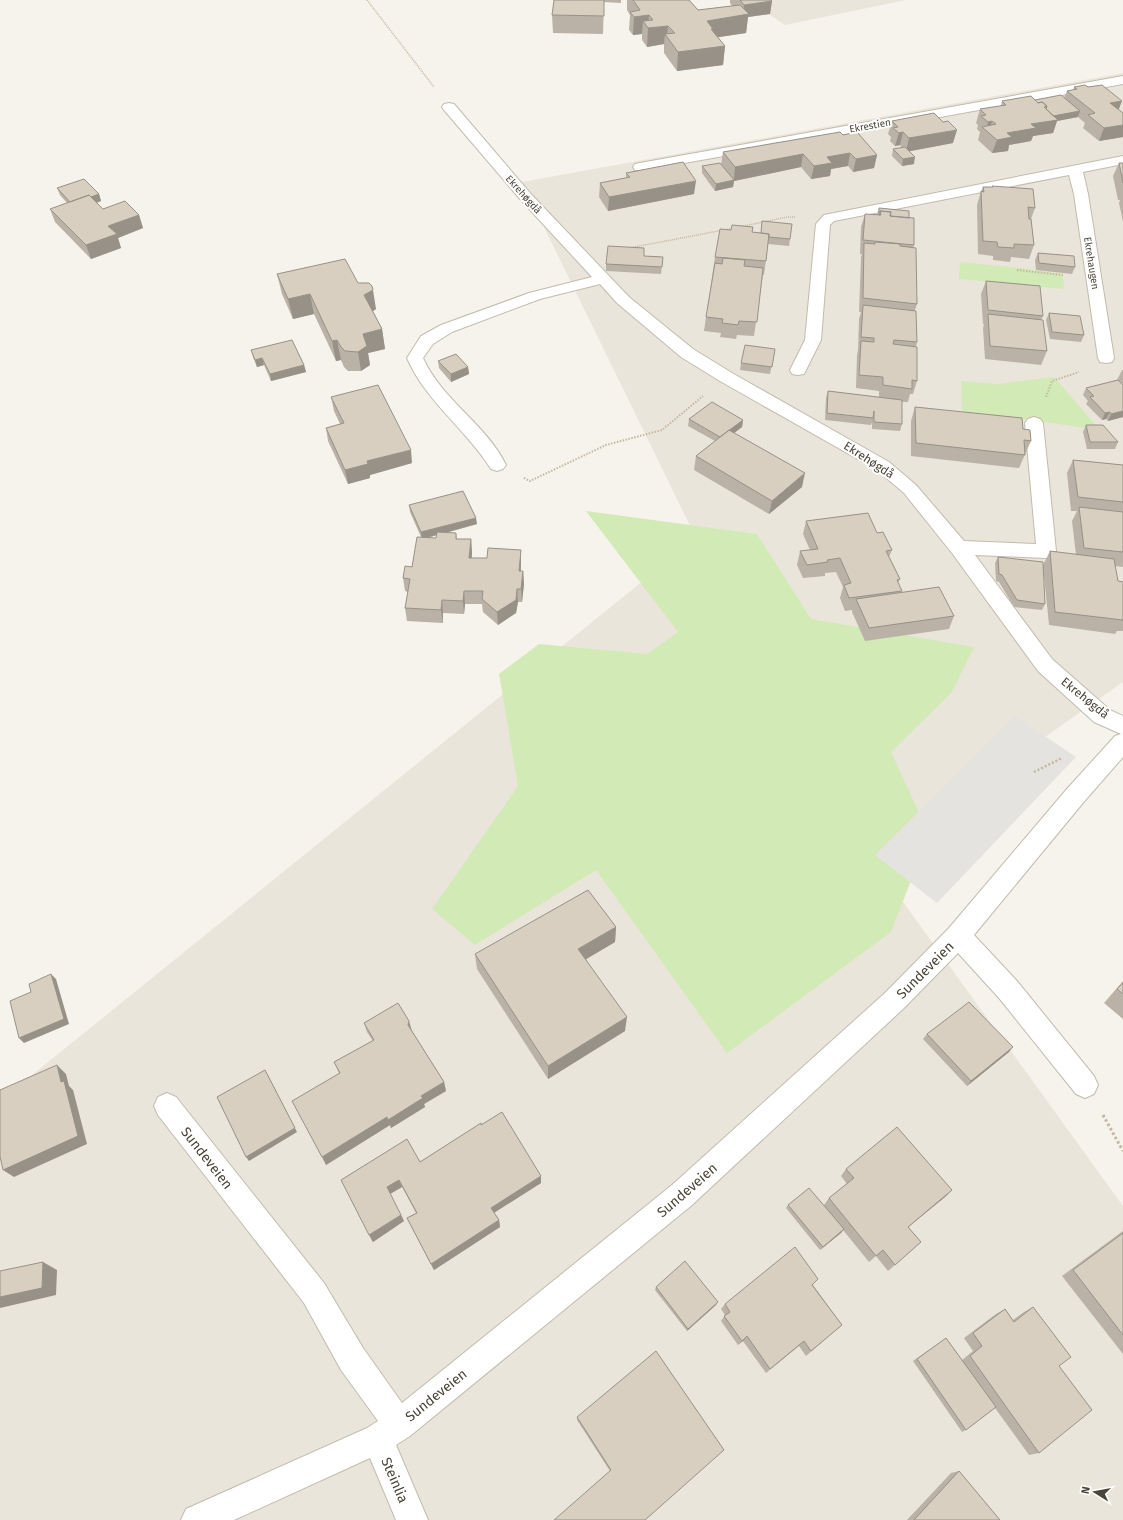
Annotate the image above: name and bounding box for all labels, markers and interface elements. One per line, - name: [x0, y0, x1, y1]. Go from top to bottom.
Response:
- street label: Ekrestien: [849, 116, 892, 136]
- street label: Ekrehøgdå: [503, 172, 544, 216]
- street label: Ekrehaugen: [1081, 236, 1101, 290]
- street label: Ekrehøgdå: [841, 439, 897, 481]
- street label: Ekrehøgdå: [1058, 675, 1112, 721]
- street label: Sundeveien: [893, 938, 958, 1003]
- street label: Sundeveien: [177, 1124, 236, 1193]
- street label: Sundeveien: [654, 1160, 721, 1221]
- street label: Sundeveien: [402, 1365, 470, 1425]
- street label: Steinlia: [377, 1455, 412, 1506]
- north arrow: [1075, 1472, 1115, 1512]
- text: N: [1079, 1485, 1093, 1495]

